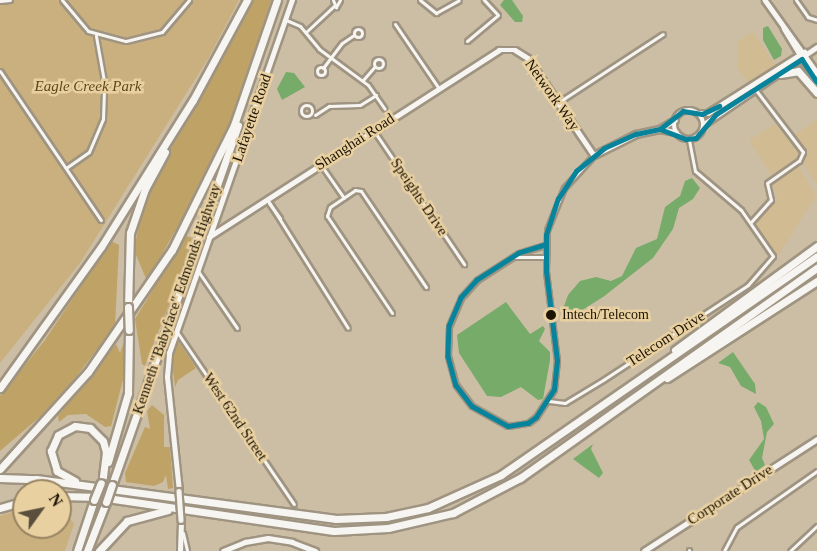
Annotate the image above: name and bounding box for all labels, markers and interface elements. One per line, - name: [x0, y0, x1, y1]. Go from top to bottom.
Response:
- street label: Network Way: [521, 56, 583, 134]
- street label: Lafayette Road: [229, 72, 275, 164]
- park label: Eagle Creek Park: [35, 78, 141, 96]
- street label: Shanghai Road: [312, 110, 398, 174]
- street label: Speights Drive: [386, 155, 452, 239]
- street label: Kenneth "Babyface" Edmonds Highway: [129, 181, 225, 417]
- place label: Intech/Telecom: [562, 307, 649, 323]
- street label: Telecom Drive: [624, 307, 708, 371]
- marker: Intech/Telecom: [545, 309, 557, 321]
- street label: West 62nd Street: [199, 370, 271, 464]
- street label: Corporate Drive: [684, 461, 776, 529]
- north arrow: [12, 479, 72, 539]
- text: N: [46, 491, 66, 509]

